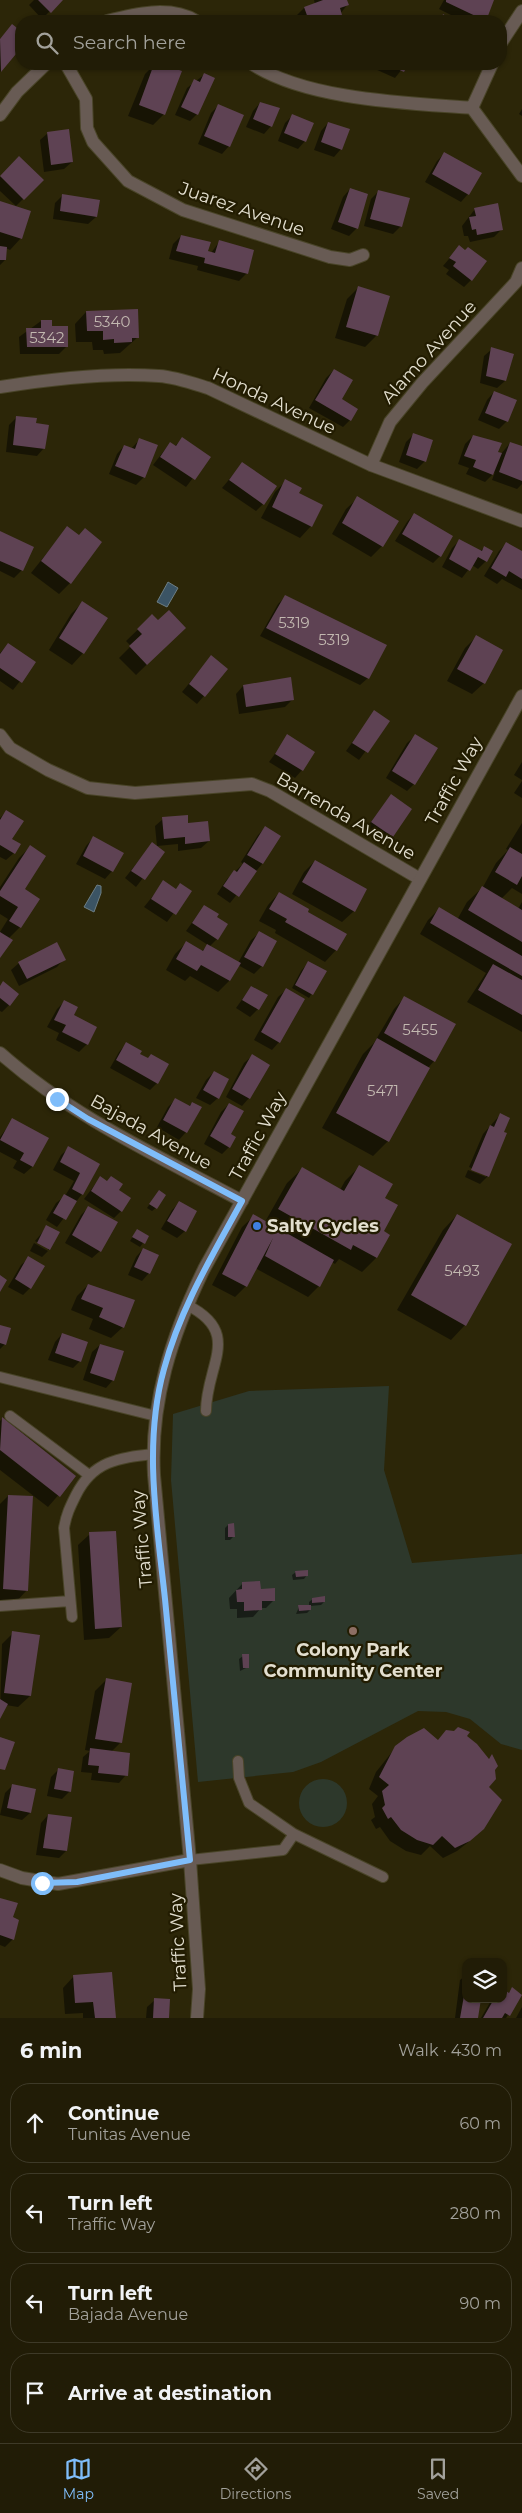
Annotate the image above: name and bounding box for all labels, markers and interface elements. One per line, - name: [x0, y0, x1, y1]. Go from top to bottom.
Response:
- search box: [15, 15, 507, 70]
- icon: search: [33, 29, 61, 57]
- text: Search here: [73, 31, 186, 54]
- street label: Juarez Avenue: [175, 177, 308, 241]
- street label: Alamo Avenue: [377, 296, 481, 408]
- house number: 5340: [94, 312, 130, 331]
- house number: 5342: [29, 328, 65, 347]
- street label: Honda Avenue: [209, 363, 339, 439]
- house number: 5319: [278, 613, 310, 632]
- house number: 5319: [318, 630, 350, 649]
- street label: Traffic Way: [421, 733, 488, 829]
- street label: Barrenda Avenue: [273, 767, 419, 865]
- house number: 5455: [402, 1020, 438, 1039]
- house number: 5471: [367, 1081, 399, 1100]
- route end: [46, 1088, 69, 1111]
- street label: Traffic Way: [225, 1088, 292, 1184]
- street label: Bajada Avenue: [87, 1090, 216, 1174]
- place label: Salty Cycles: [267, 1215, 379, 1237]
- marker: Salty Cycles: [251, 1220, 263, 1232]
- house number: 5493: [444, 1261, 480, 1280]
- street label: Traffic Way: [127, 1489, 157, 1589]
- marker: Colony Park Community Center: [347, 1625, 359, 1637]
- place label: Colony Park Community Center: [264, 1639, 443, 1682]
- route start: [31, 1872, 54, 1895]
- street label: Traffic Way: [164, 1892, 192, 1992]
- map controls: [462, 1958, 507, 2003]
- button: layers: [462, 1958, 507, 2003]
- text: 6 min: [20, 2038, 82, 2063]
- text: Walk · 430 m: [398, 2041, 502, 2060]
- text: Continue: [68, 2102, 159, 2125]
- icon: ahead: [21, 2109, 49, 2137]
- text: 60 m: [459, 2114, 501, 2133]
- text: Tunitas Avenue: [68, 2125, 191, 2144]
- text: Turn left: [68, 2192, 153, 2215]
- icon: left: [21, 2199, 49, 2227]
- text: 280 m: [450, 2204, 501, 2223]
- text: Traffic Way: [68, 2215, 155, 2234]
- text: Turn left: [68, 2282, 153, 2305]
- icon: left: [21, 2289, 49, 2317]
- text: 90 m: [459, 2294, 501, 2313]
- text: Bajada Avenue: [68, 2305, 188, 2324]
- icon: arrive: [21, 2379, 49, 2407]
- text: Arrive at destination: [68, 2382, 272, 2405]
- tab: Map: [63, 2455, 94, 2503]
- tab: Directions: [220, 2455, 291, 2503]
- tab: Saved: [417, 2455, 459, 2503]

